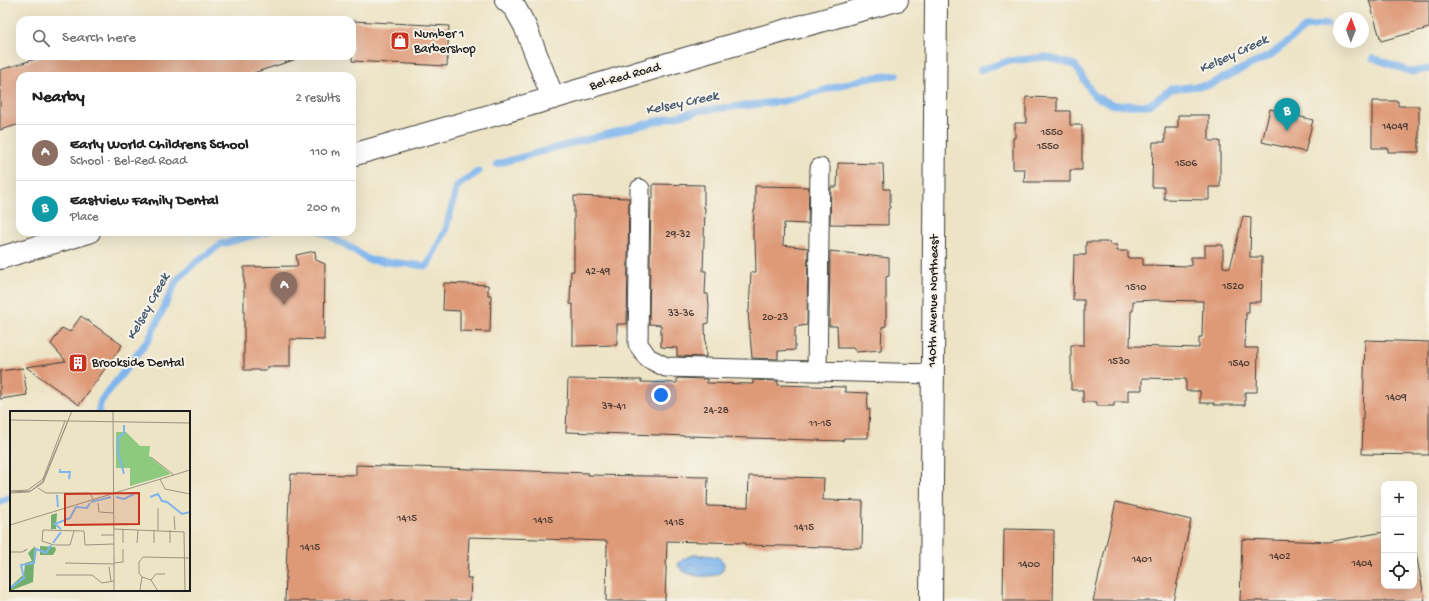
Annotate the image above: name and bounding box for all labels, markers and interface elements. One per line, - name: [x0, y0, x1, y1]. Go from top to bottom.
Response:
- north arrow: [1333, 12, 1369, 48]
- search box: [16, 16, 356, 60]
- icon: search: [30, 27, 52, 49]
- place label: Number 1 Barbershop: [413, 27, 476, 57]
- text: Search here: [62, 29, 136, 47]
- shop icon: Number 1 Barbershop: [389, 30, 411, 52]
- water label: Kelsey Creek: [1197, 31, 1273, 78]
- street label: Bel-Red Road: [587, 59, 663, 95]
- text: Nearby: [32, 88, 85, 108]
- water label: Kelsey Creek: [644, 88, 722, 120]
- text: 2 results: [295, 91, 340, 106]
- pin: B: [1274, 98, 1300, 131]
- house number: 14049: [1381, 121, 1409, 133]
- house number: 1550: [1040, 127, 1063, 139]
- text: Early World Childrens School: [70, 136, 248, 154]
- house number: 1550: [1036, 141, 1059, 153]
- text: A: [41, 145, 49, 160]
- text: 110 m: [310, 145, 340, 160]
- text: School · Bel-Red Road: [70, 154, 187, 169]
- house number: 1506: [1174, 158, 1197, 170]
- text: Eastview Family Dental: [70, 192, 219, 210]
- text: B: [42, 201, 48, 216]
- text: 200 m: [307, 201, 340, 216]
- text: Place: [70, 210, 98, 225]
- house number: 29-32: [665, 229, 691, 241]
- street label: 140th Avenue Northeast: [925, 233, 943, 368]
- house number: 42-49: [586, 266, 611, 278]
- water label: Kelsey Creek: [124, 269, 175, 343]
- pin: A: [271, 272, 297, 305]
- house number: 1520: [1221, 281, 1244, 293]
- house number: 1510: [1125, 282, 1146, 294]
- house number: 33-36: [667, 308, 694, 320]
- house number: 20-23: [762, 312, 788, 324]
- building icon: Brookside Dental: [67, 352, 89, 374]
- place label: Brookside Dental: [91, 356, 184, 371]
- house number: 1530: [1107, 356, 1130, 368]
- house number: 1540: [1227, 358, 1250, 370]
- your location: [651, 385, 671, 405]
- house number: 1409: [1384, 392, 1407, 404]
- house number: 37-41: [601, 401, 626, 413]
- house number: 24-28: [703, 405, 729, 417]
- inset map: [10, 411, 190, 591]
- house number: 11-15: [808, 418, 831, 430]
- map controls: [1381, 481, 1417, 589]
- button: +: [1381, 481, 1417, 517]
- house number: 1415: [396, 513, 417, 525]
- house number: 1415: [532, 515, 553, 527]
- house number: 1415: [663, 517, 684, 529]
- button: −: [1381, 517, 1417, 553]
- house number: 1415: [793, 522, 814, 534]
- house number: 1415: [299, 542, 320, 554]
- house number: 1402: [1268, 551, 1291, 563]
- button: locate: [1381, 553, 1417, 589]
- house number: 1401: [1131, 554, 1152, 566]
- house number: 1404: [1350, 558, 1373, 570]
- house number: 1400: [1017, 559, 1040, 571]

